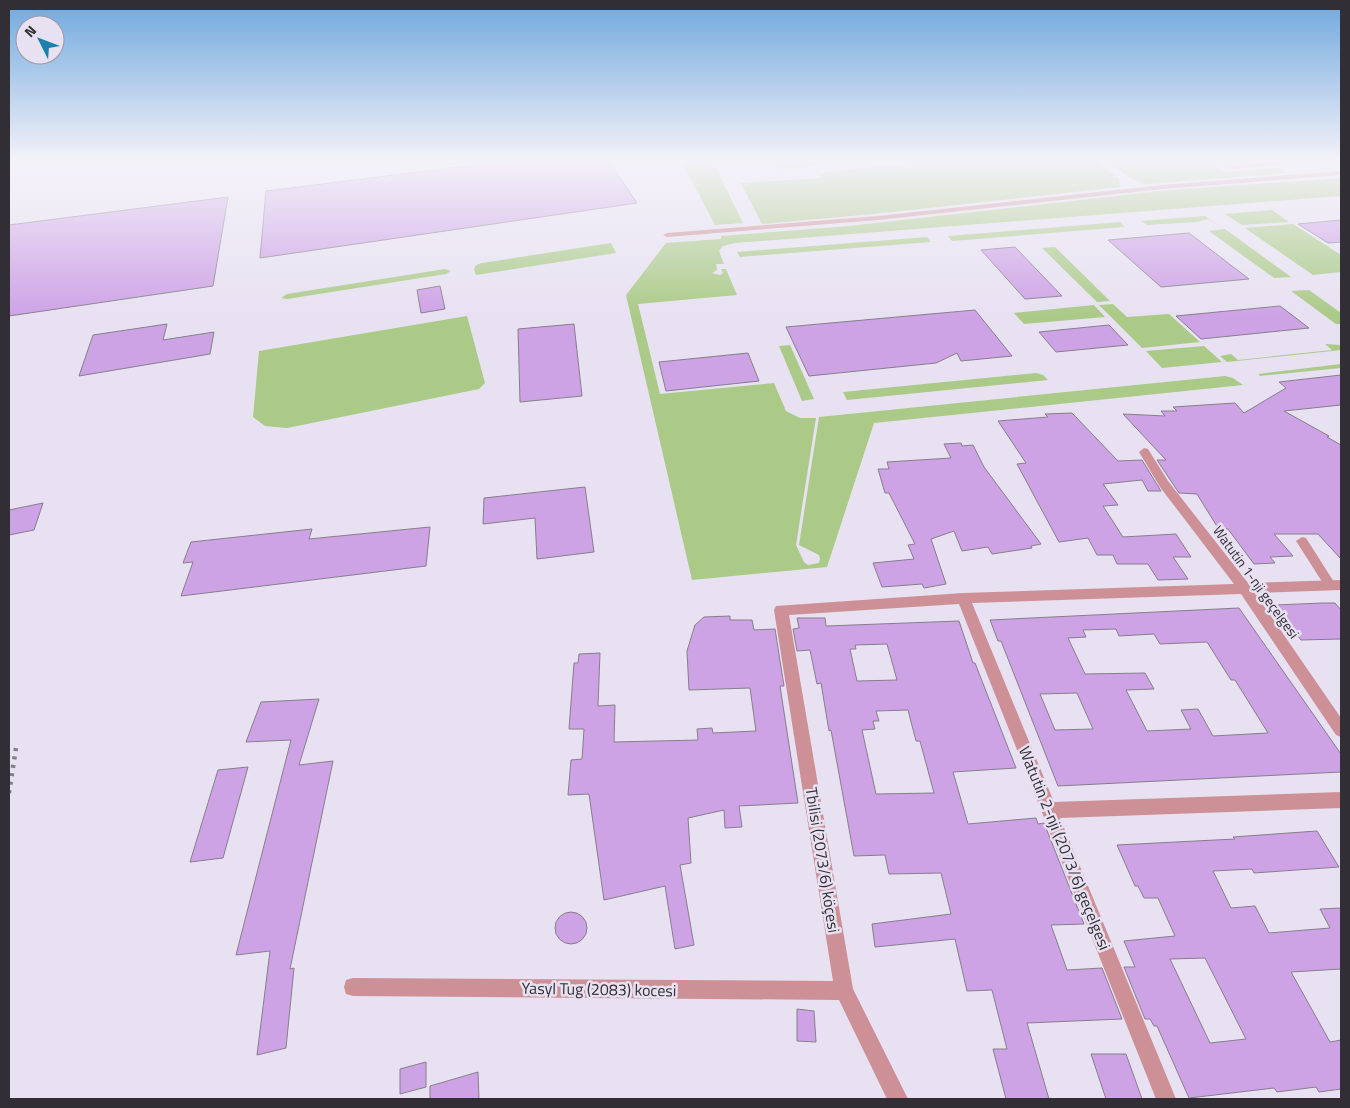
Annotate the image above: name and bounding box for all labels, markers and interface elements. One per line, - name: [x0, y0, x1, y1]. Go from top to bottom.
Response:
- north arrow: [15, 15, 65, 65]
- text: N: [19, 20, 41, 42]
- street label: Watutin 1-nji geçelgesi: [1208, 521, 1305, 643]
- street label: Watutin 2-nji (2073/6) geçelgesi: [1013, 742, 1117, 954]
- street label: Tbilisi (2073/6) köçesi: [800, 785, 846, 935]
- street label: Yasyl Tug (2083) kocesi: [521, 976, 677, 1002]

